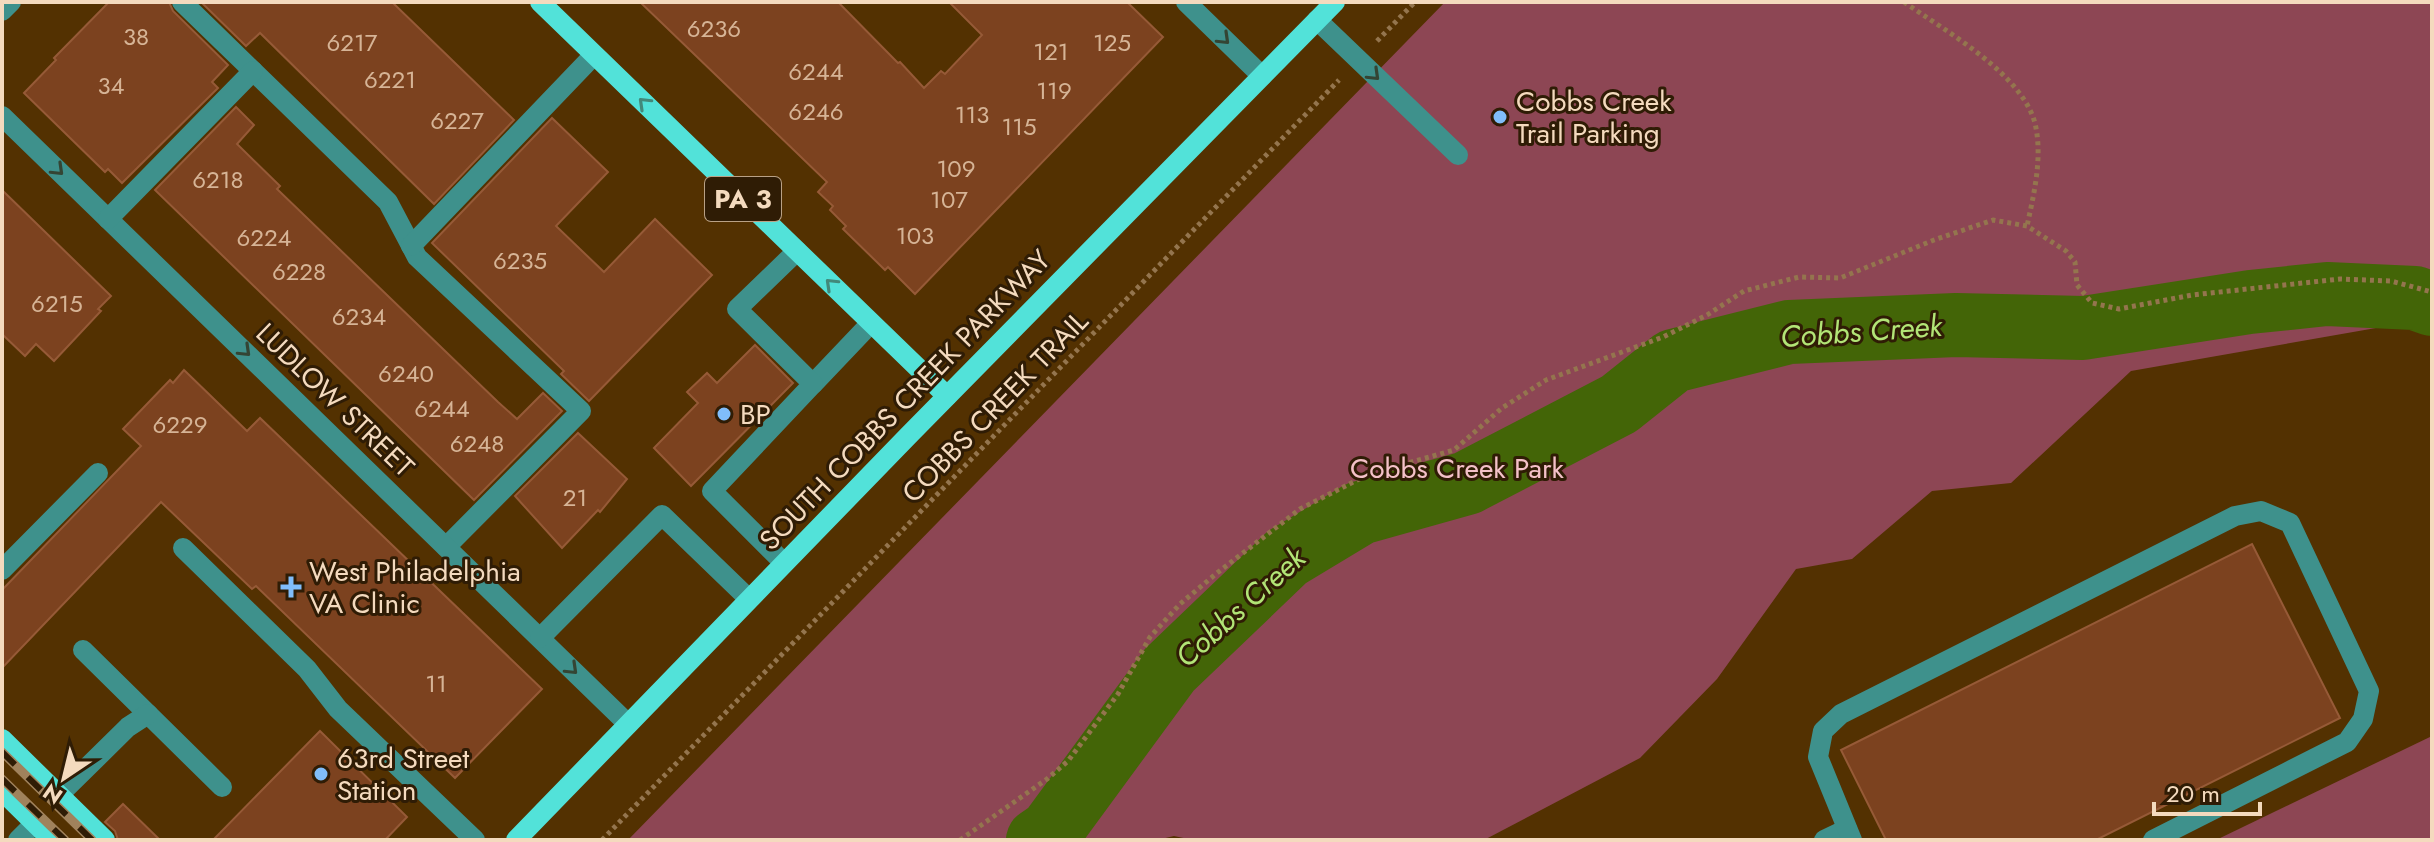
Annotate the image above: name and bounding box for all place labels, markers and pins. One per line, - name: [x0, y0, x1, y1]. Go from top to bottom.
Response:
- place label: Cobbs Creek Trail Parking: [1516, 81, 1672, 154]
- marker: Cobbs Creek Trail Parking: [1491, 108, 1509, 126]
- place label: BP: [740, 394, 771, 435]
- marker: BP: [715, 405, 733, 423]
- place label: West Philadelphia VA Clinic: [309, 551, 521, 624]
- marker: West Philadelphia VA Clinic: [280, 576, 302, 598]
- place label: 63rd Street Station: [337, 738, 469, 811]
- marker: 63rd Street Station: [312, 765, 330, 783]

